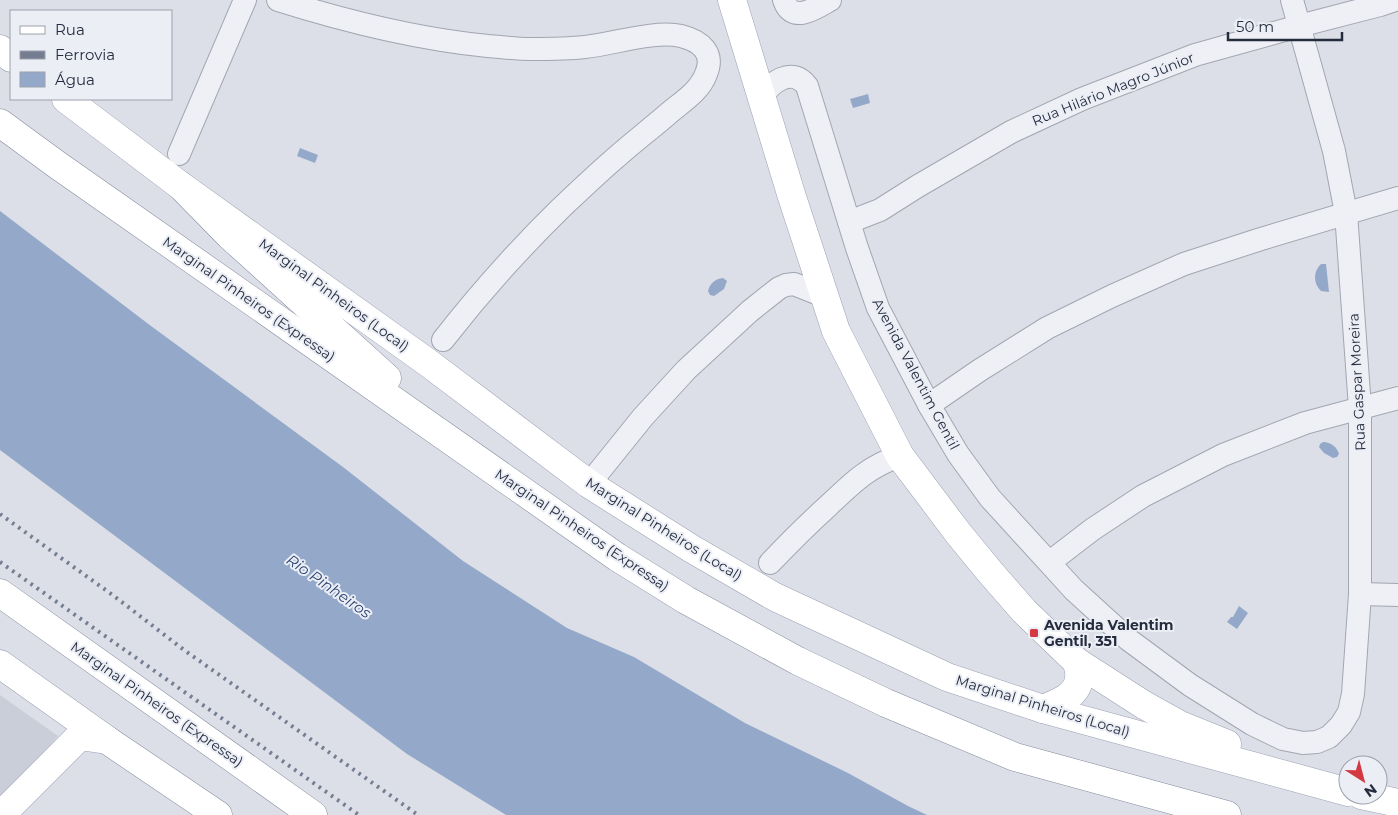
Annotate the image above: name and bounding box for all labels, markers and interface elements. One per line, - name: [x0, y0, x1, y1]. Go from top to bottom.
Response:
- legend: [10, 10, 172, 100]
- scale bar: [1228, 10, 1342, 42]
- text: 50 m: [1236, 17, 1274, 36]
- text: Rua: [55, 20, 85, 39]
- text: Ferrovia: [55, 45, 115, 64]
- street label: Rua Hilário Magro Júnior: [1029, 48, 1197, 130]
- text: Água: [55, 70, 95, 89]
- street label: Marginal Pinheiros (Expressa): [159, 232, 339, 366]
- street label: Marginal Pinheiros (Local): [255, 234, 413, 356]
- street label: Avenida Valentim Gentil: [868, 295, 964, 453]
- street label: Rua Gaspar Moreira: [1344, 313, 1370, 451]
- street label: Marginal Pinheiros (Expressa): [491, 465, 673, 595]
- street label: Marginal Pinheiros (Local): [582, 473, 746, 585]
- water label: Rio Pinheiros: [283, 550, 376, 623]
- place label: Avenida Valentim Gentil, 351: [1043, 616, 1174, 650]
- marker: Avenida Valentim Gentil, 351: [1028, 627, 1040, 639]
- street label: Marginal Pinheiros (Expressa): [67, 637, 247, 771]
- street label: Marginal Pinheiros (Local): [954, 671, 1132, 741]
- north arrow: [1338, 755, 1388, 805]
- text: N: [1361, 780, 1381, 801]

